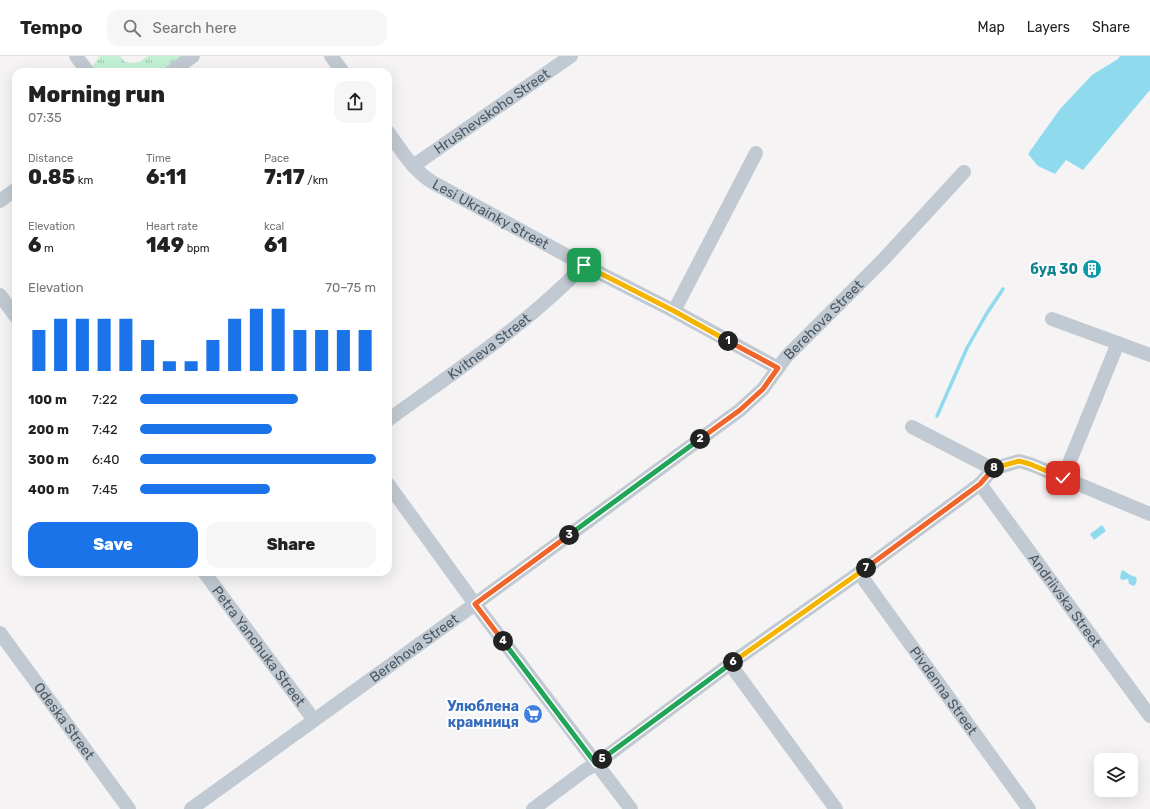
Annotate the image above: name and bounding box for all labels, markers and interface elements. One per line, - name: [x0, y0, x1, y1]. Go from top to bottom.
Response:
- search box: [107, 10, 387, 46]
- text: Tempo: [20, 16, 83, 39]
- icon: search: [121, 17, 143, 39]
- text: Search here: [153, 19, 237, 37]
- text: Map: [978, 19, 1005, 36]
- text: Layers: [1027, 19, 1070, 36]
- text: Share: [1092, 19, 1130, 36]
- street label: Hrushevskoho Street: [431, 65, 553, 157]
- text: Morning run: [28, 81, 165, 108]
- button: share: [334, 81, 376, 123]
- text: 07:35: [28, 110, 62, 125]
- text: Distance: [28, 152, 73, 165]
- text: Time: [146, 152, 171, 165]
- text: Pace: [264, 152, 289, 165]
- text: 0.85: [28, 165, 75, 189]
- text: 6:11: [146, 165, 187, 189]
- text: 7:17: [264, 165, 305, 189]
- text: km: [75, 174, 93, 187]
- text: /km: [305, 174, 328, 187]
- street label: Lesi Ukrainky Street: [430, 175, 552, 253]
- text: Elevation: [28, 220, 75, 233]
- text: Heart rate: [146, 220, 198, 233]
- text: kcal: [264, 220, 284, 233]
- text: 6: [28, 233, 41, 257]
- text: 149: [146, 233, 184, 257]
- text: 61: [264, 233, 288, 257]
- text: m: [41, 242, 54, 255]
- text: bpm: [184, 242, 210, 255]
- pin: [567, 248, 601, 282]
- icon: arrive: [573, 254, 595, 276]
- building icon: буд 30: [1081, 258, 1103, 280]
- place label: буд 30: [1030, 261, 1078, 278]
- street label: Berehova Street: [780, 276, 867, 363]
- text: Elevation: [28, 280, 84, 295]
- text: 70–75 m: [325, 280, 376, 295]
- street label: Kvitneva Street: [444, 309, 534, 383]
- pin: 1: [718, 331, 738, 351]
- text: 1: [725, 334, 731, 347]
- text: 100 m: [28, 392, 67, 407]
- text: 7:22: [92, 392, 117, 407]
- text: 200 m: [28, 422, 69, 437]
- text: 7:42: [92, 422, 118, 437]
- pin: 2: [690, 429, 710, 449]
- text: 2: [696, 432, 704, 445]
- text: 300 m: [28, 452, 69, 467]
- text: 6:40: [92, 452, 120, 467]
- pin: 8: [984, 458, 1004, 478]
- text: 8: [990, 461, 998, 474]
- pin: [1046, 461, 1080, 495]
- icon: check: [1052, 467, 1074, 489]
- text: 400 m: [28, 482, 69, 497]
- text: 7:45: [92, 482, 118, 497]
- button: Save: [28, 522, 198, 568]
- button: Share: [206, 522, 376, 568]
- pin: 3: [559, 525, 579, 545]
- text: 3: [565, 528, 573, 541]
- street label: Andriivska Street: [1025, 550, 1105, 651]
- pin: 7: [856, 558, 876, 578]
- text: 7: [863, 561, 869, 574]
- street label: Petra Yanchuka Street: [209, 582, 309, 710]
- street label: Berehova Street: [366, 610, 462, 686]
- pin: 4: [493, 631, 513, 651]
- text: 4: [499, 634, 507, 647]
- street label: Pivdenna Street: [906, 643, 982, 739]
- pin: 6: [723, 652, 743, 672]
- text: 6: [729, 655, 737, 668]
- street label: Odeska Street: [31, 679, 99, 763]
- place label: Улюблена крамниця: [447, 698, 519, 731]
- supermarket icon: Улюблена крамниця: [522, 703, 544, 725]
- pin: 5: [592, 749, 612, 769]
- text: 5: [598, 752, 606, 765]
- map controls: [1094, 753, 1138, 797]
- button: layers: [1094, 753, 1138, 797]

